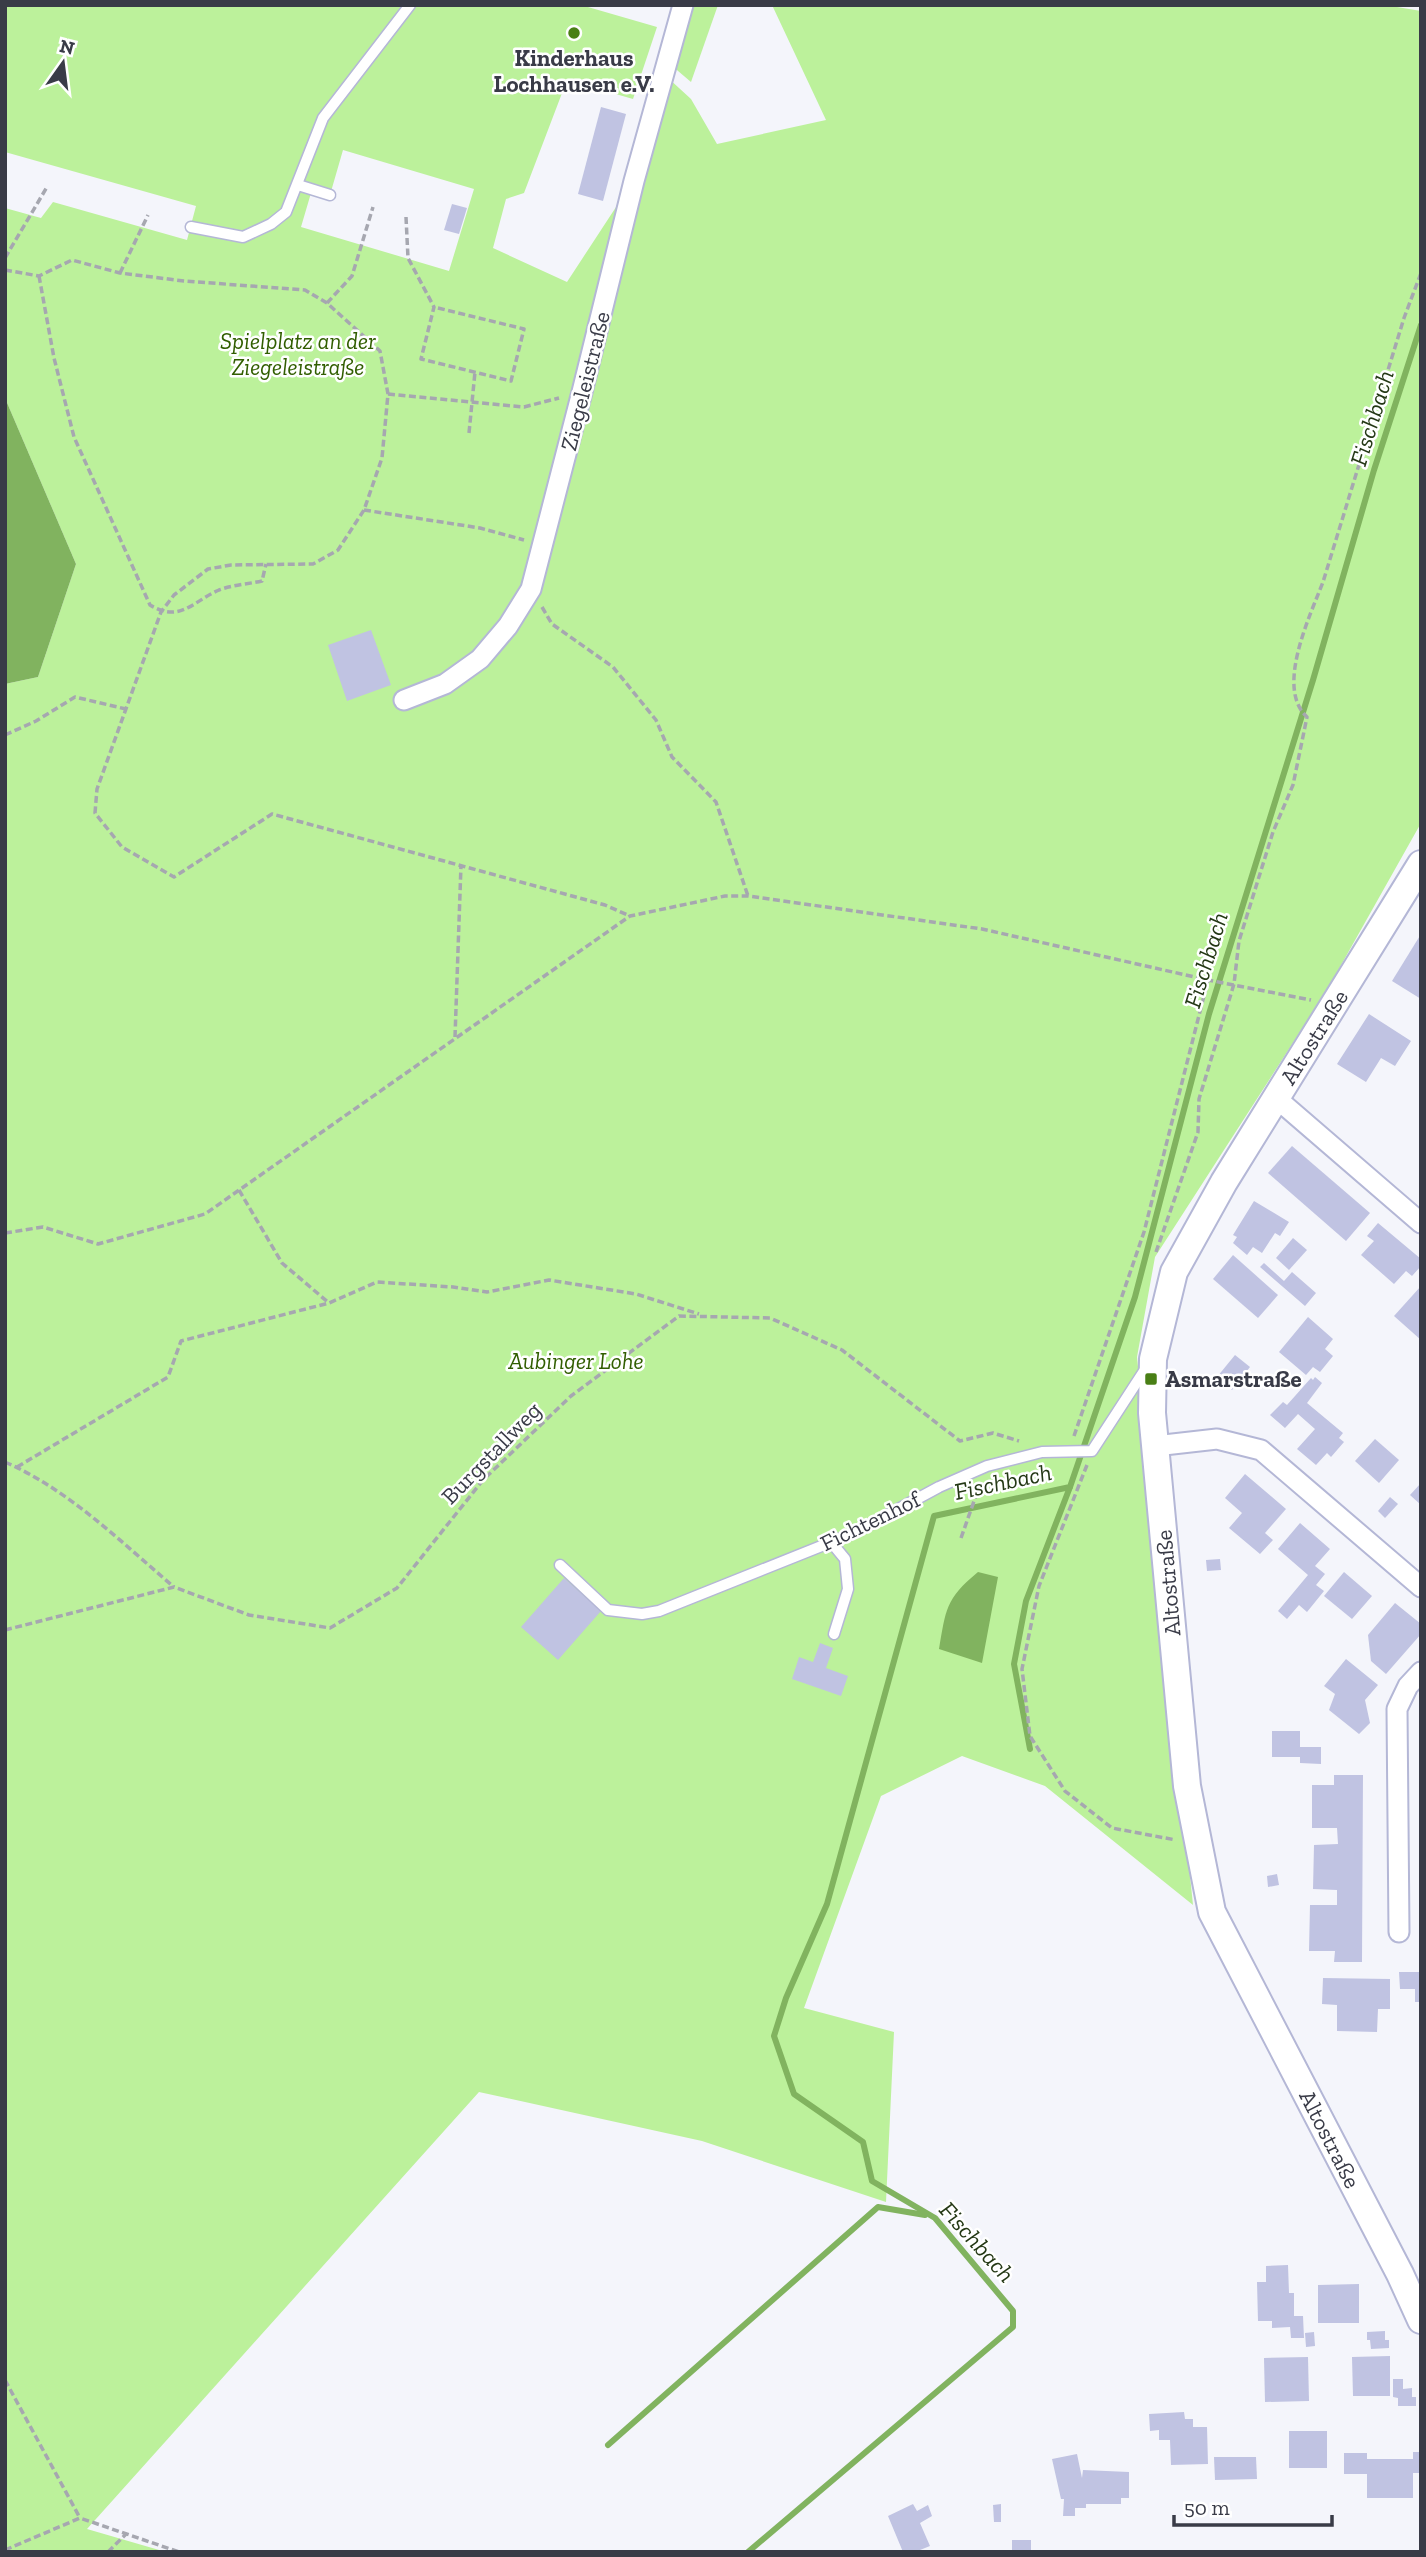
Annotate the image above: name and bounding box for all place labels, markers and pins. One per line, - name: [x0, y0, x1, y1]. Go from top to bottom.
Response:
- marker: Kinderhaus Lochhausen e.V.: [566, 25, 582, 41]
- place label: Kinderhaus Lochhausen e.V.: [494, 44, 654, 98]
- place label: Asmarstraße: [1165, 1365, 1302, 1393]
- marker: Asmarstraße: [1143, 1371, 1159, 1387]

